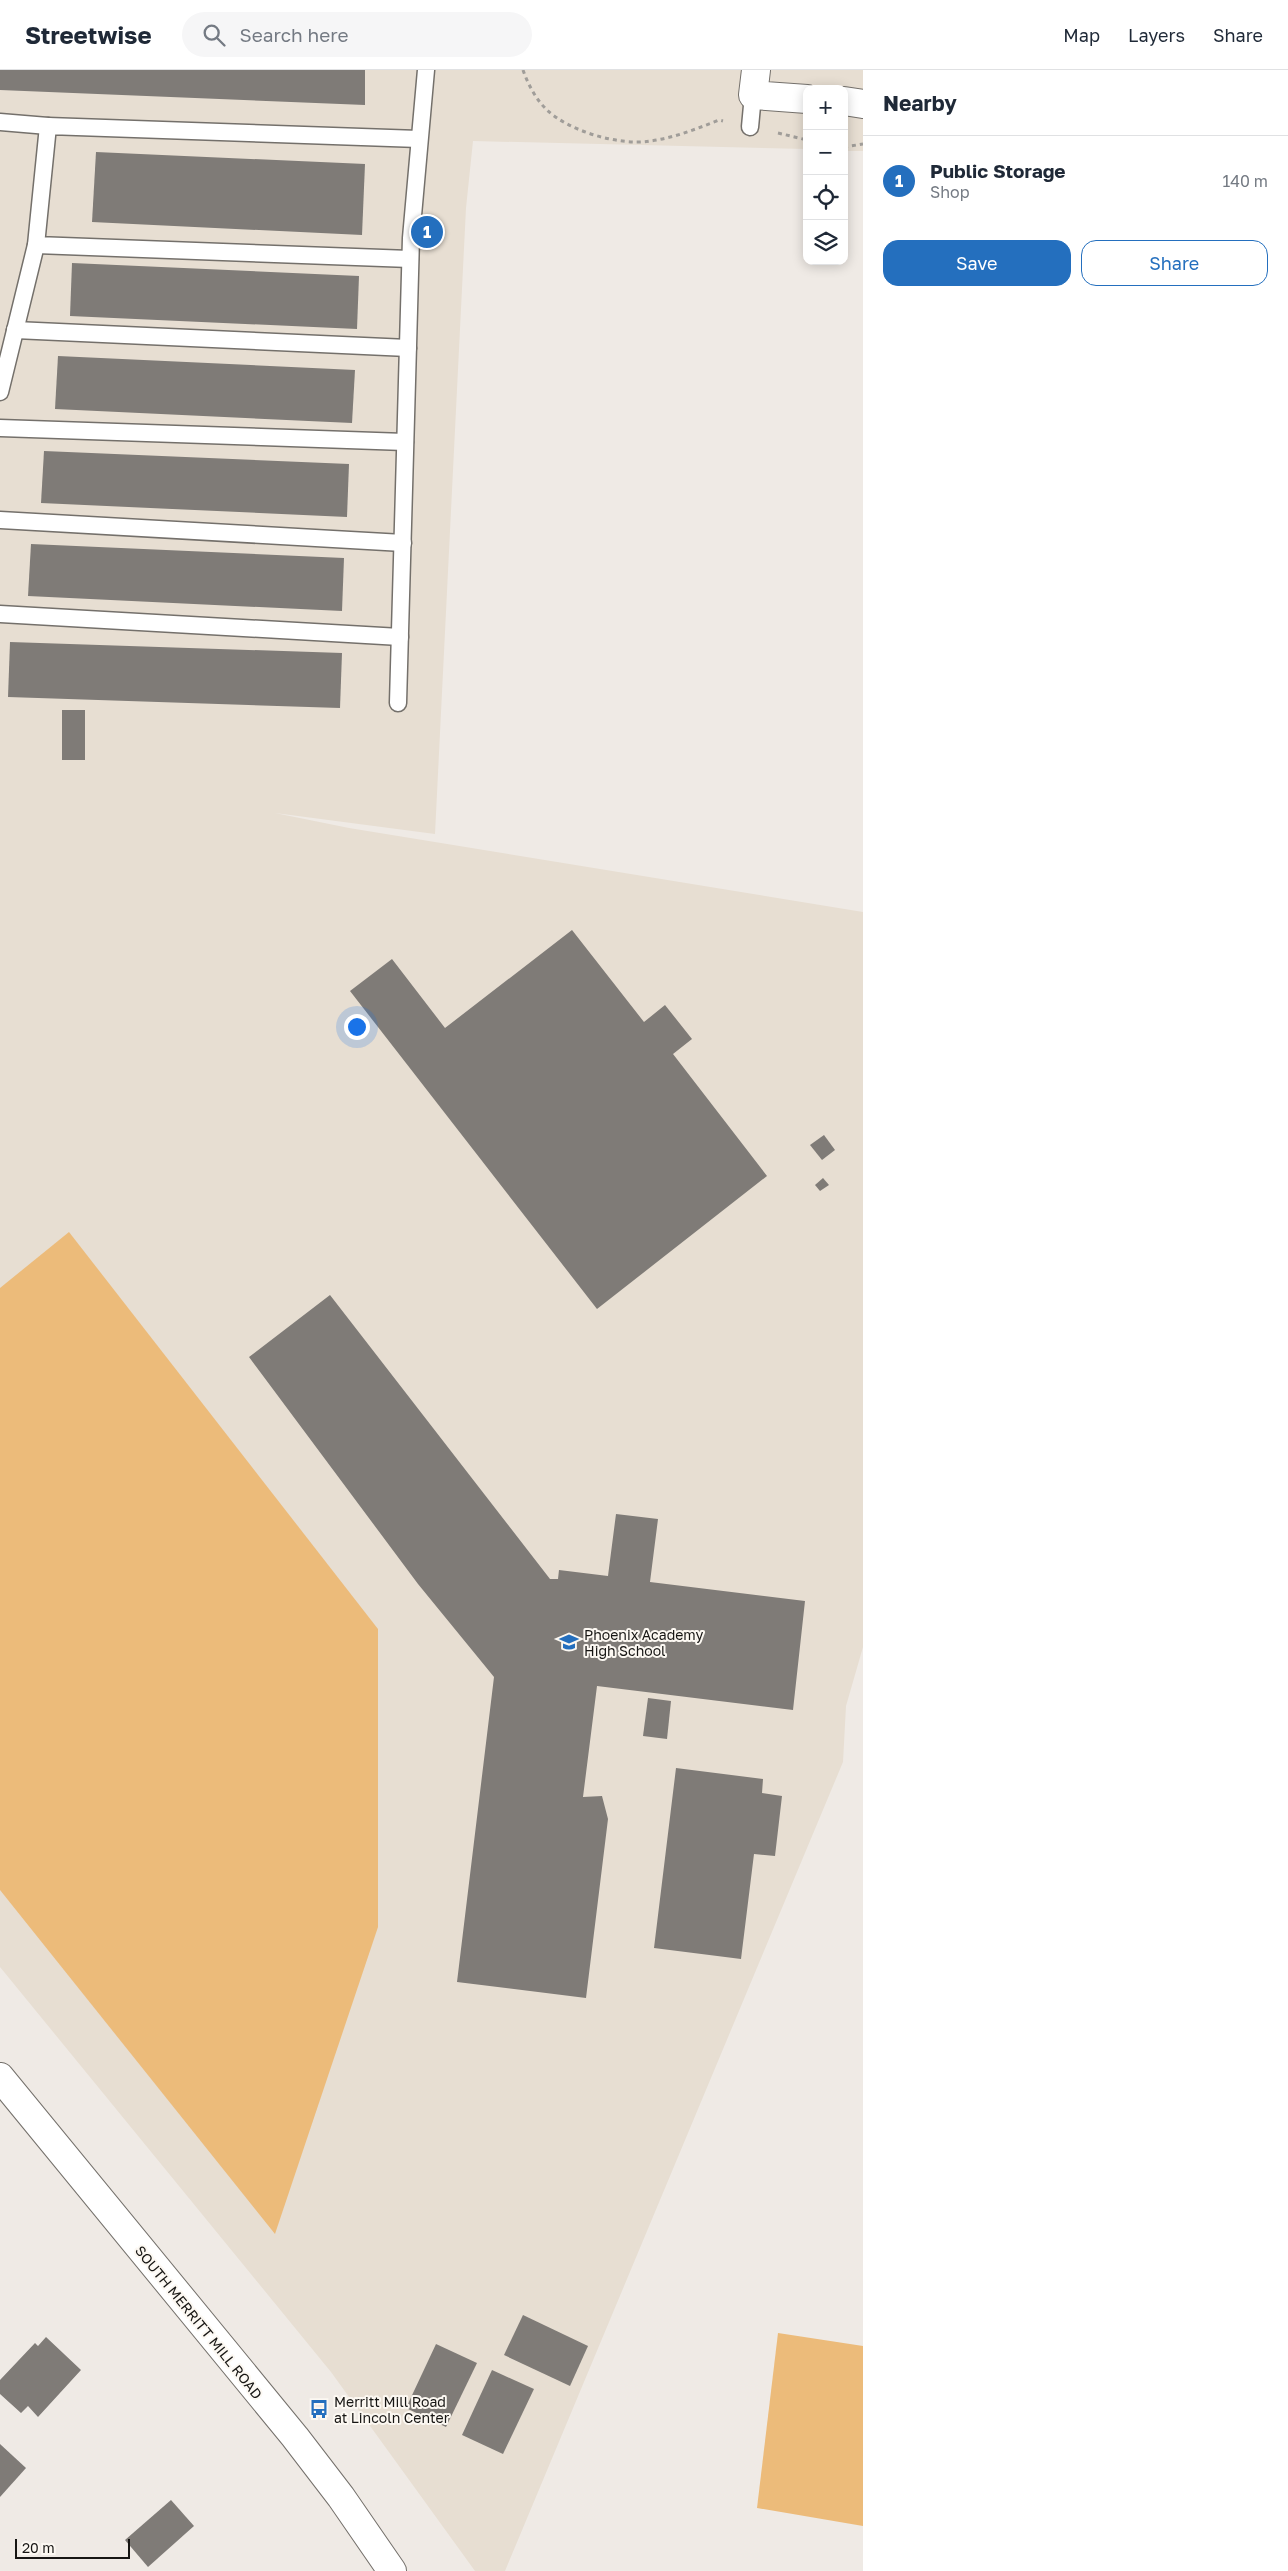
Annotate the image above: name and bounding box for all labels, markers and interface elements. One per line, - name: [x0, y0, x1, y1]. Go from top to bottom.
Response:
- search box: [182, 12, 532, 57]
- text: Streetwise: [25, 20, 152, 49]
- icon: search: [200, 21, 228, 49]
- text: Search here: [240, 23, 348, 46]
- text: Map: [1063, 24, 1100, 46]
- text: Layers: [1128, 24, 1185, 46]
- text: Share: [1213, 24, 1263, 46]
- map controls: [803, 85, 848, 265]
- button: +: [803, 85, 848, 130]
- text: Nearby: [883, 90, 957, 116]
- button: −: [803, 130, 848, 175]
- text: Public Storage: [930, 159, 1066, 182]
- text: 1: [895, 171, 903, 191]
- text: 140 m: [1222, 171, 1268, 191]
- button: locate: [803, 175, 848, 220]
- text: Shop: [930, 182, 970, 202]
- pin: 1: [411, 213, 443, 251]
- button: layers: [803, 220, 848, 265]
- button: Save: [883, 240, 1071, 286]
- button: Share: [1081, 240, 1268, 286]
- your location: [344, 1014, 370, 1040]
- place label: Phoenix Academy High School: [584, 1626, 703, 1659]
- school or university icon: Phoenix Academy High School: [558, 1631, 580, 1653]
- street label: SOUTH MERRITT MILL ROAD: [132, 2242, 266, 2402]
- place label: Merritt Mill Road at Lincoln Center: [334, 2393, 450, 2426]
- bus stop icon: Merritt Mill Road at Lincoln Center: [308, 2398, 330, 2420]
- scale bar: [15, 2536, 130, 2559]
- text: 20 m: [22, 2539, 55, 2556]

